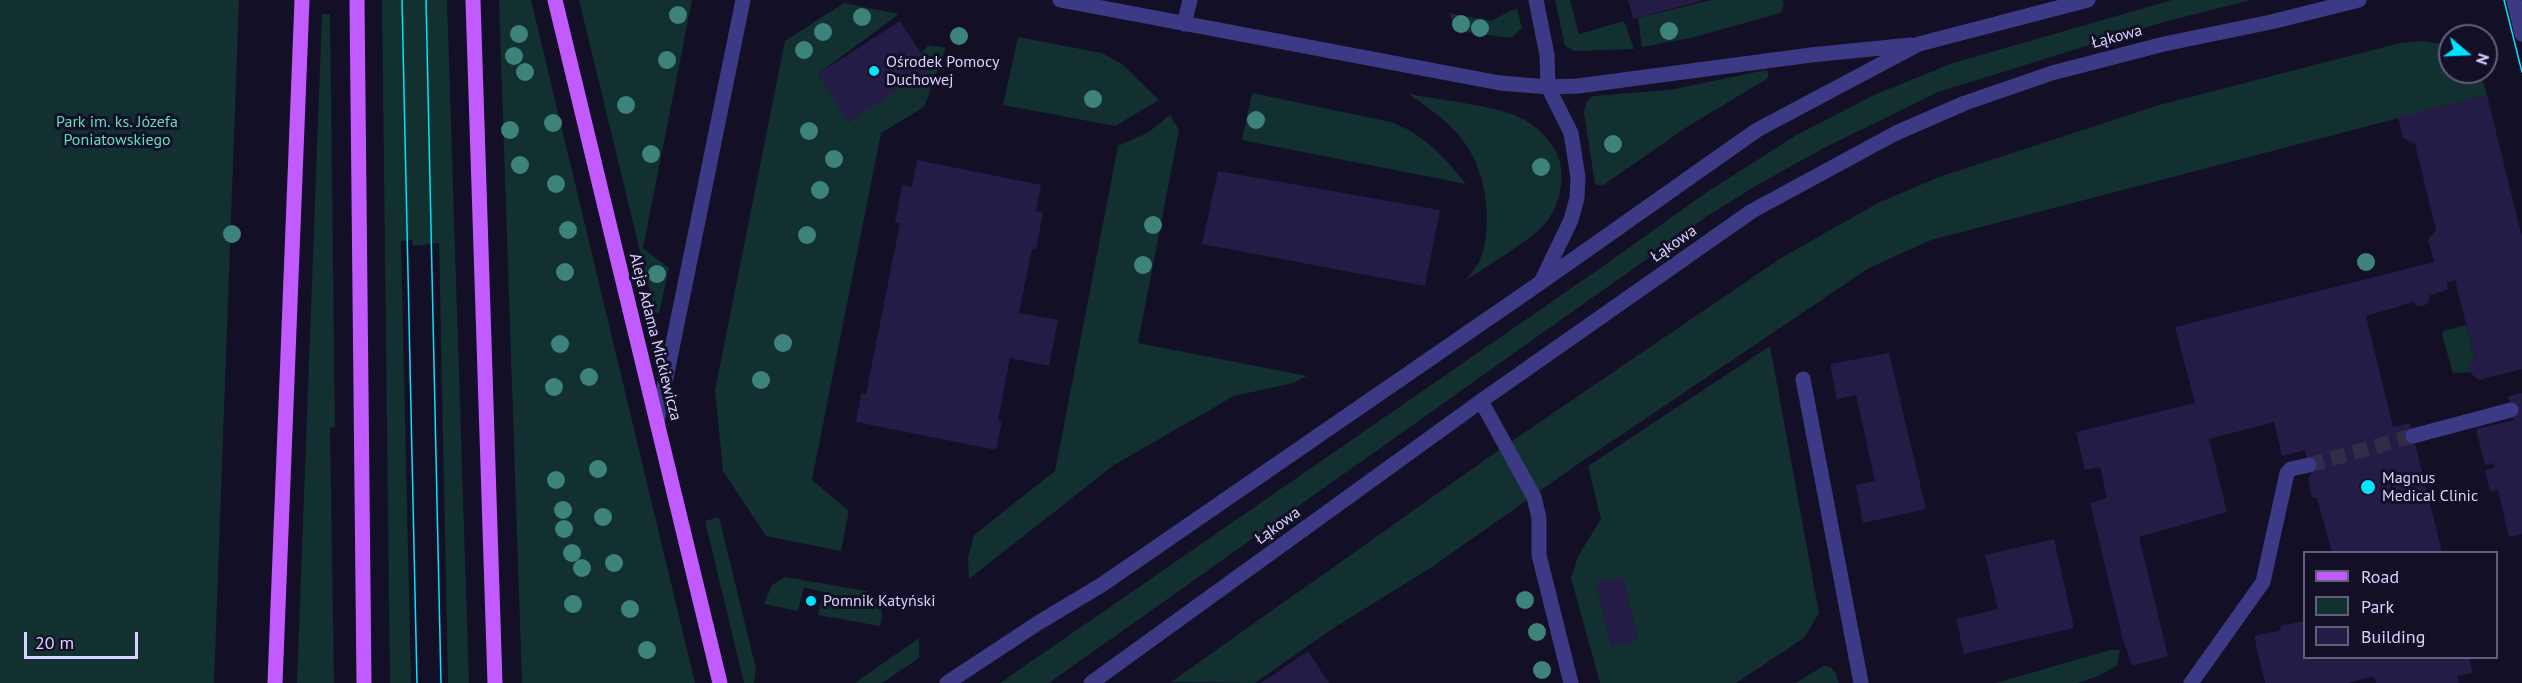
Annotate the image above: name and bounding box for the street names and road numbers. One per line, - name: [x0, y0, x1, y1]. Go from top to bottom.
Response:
- street label: Łąkowa: [2090, 21, 2144, 53]
- street label: Łąkowa: [1647, 221, 1701, 267]
- street label: Aleja Adama Mickiewicza: [625, 251, 685, 423]
- street label: Łąkowa: [1252, 503, 1304, 549]

